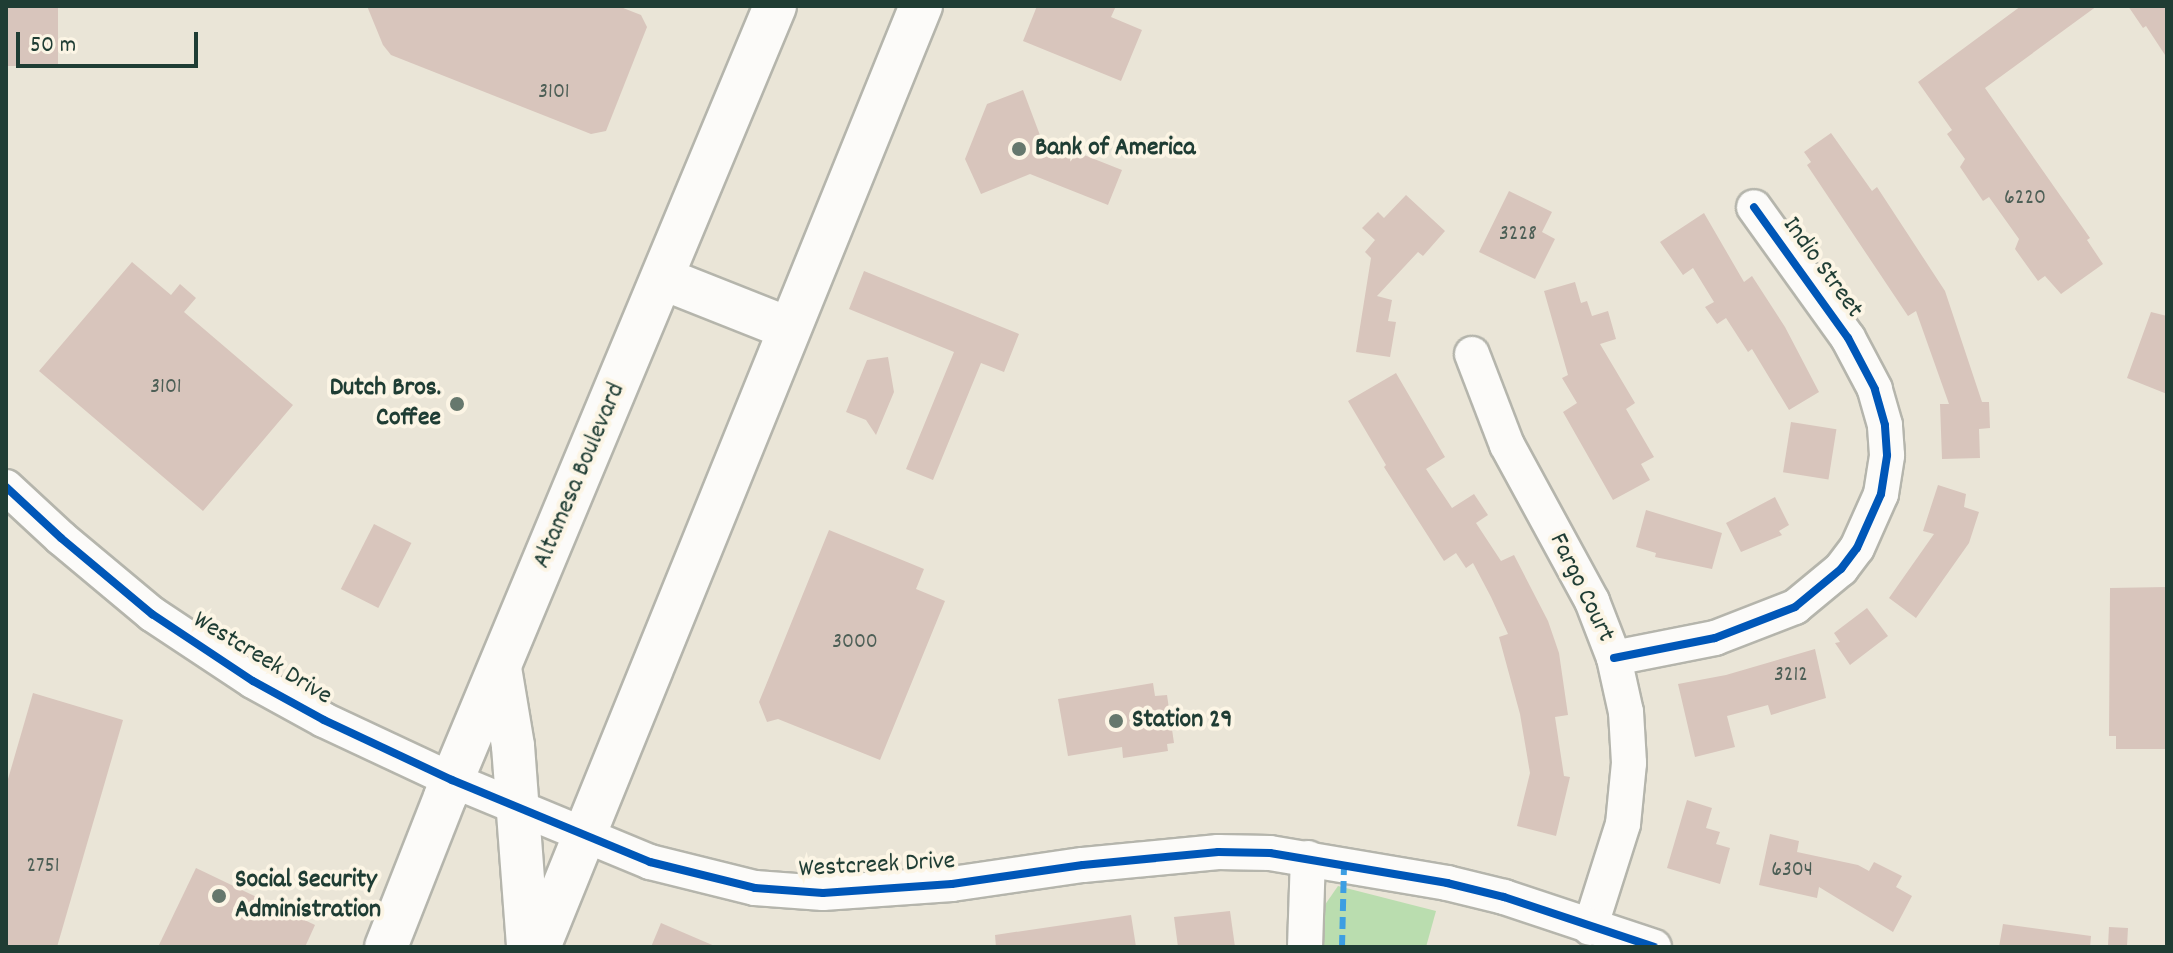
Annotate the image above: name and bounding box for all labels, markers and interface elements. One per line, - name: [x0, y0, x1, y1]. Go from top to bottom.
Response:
- scale bar: [20, 16, 202, 66]
- text: 50 m: [30, 29, 76, 63]
- house number: 3101: [538, 80, 570, 106]
- place label: Bank of America: [1035, 133, 1195, 165]
- marker: Bank of America: [1010, 140, 1028, 158]
- house number: 6220: [2004, 186, 2046, 212]
- street label: Indio Street: [1775, 211, 1869, 325]
- house number: 3228: [1499, 222, 1537, 248]
- place label: Dutch Bros. Coffee: [330, 373, 441, 434]
- house number: 3101: [150, 375, 182, 401]
- street label: Altamesa Boulevard: [527, 379, 633, 573]
- marker: Dutch Bros. Coffee: [448, 395, 466, 413]
- street label: Fargo Court: [1541, 528, 1621, 648]
- street label: Westcreek Drive: [187, 605, 337, 713]
- house number: 3000: [832, 630, 878, 656]
- house number: 3212: [1774, 663, 1808, 689]
- place label: Station 29: [1132, 705, 1232, 737]
- marker: Station 29: [1107, 712, 1125, 730]
- street label: Westcreek Drive: [798, 846, 956, 886]
- house number: 2751: [26, 854, 60, 880]
- house number: 6304: [1771, 858, 1813, 884]
- place label: Social Security Administration: [235, 865, 381, 926]
- marker: Social Security Administration: [210, 887, 228, 905]

